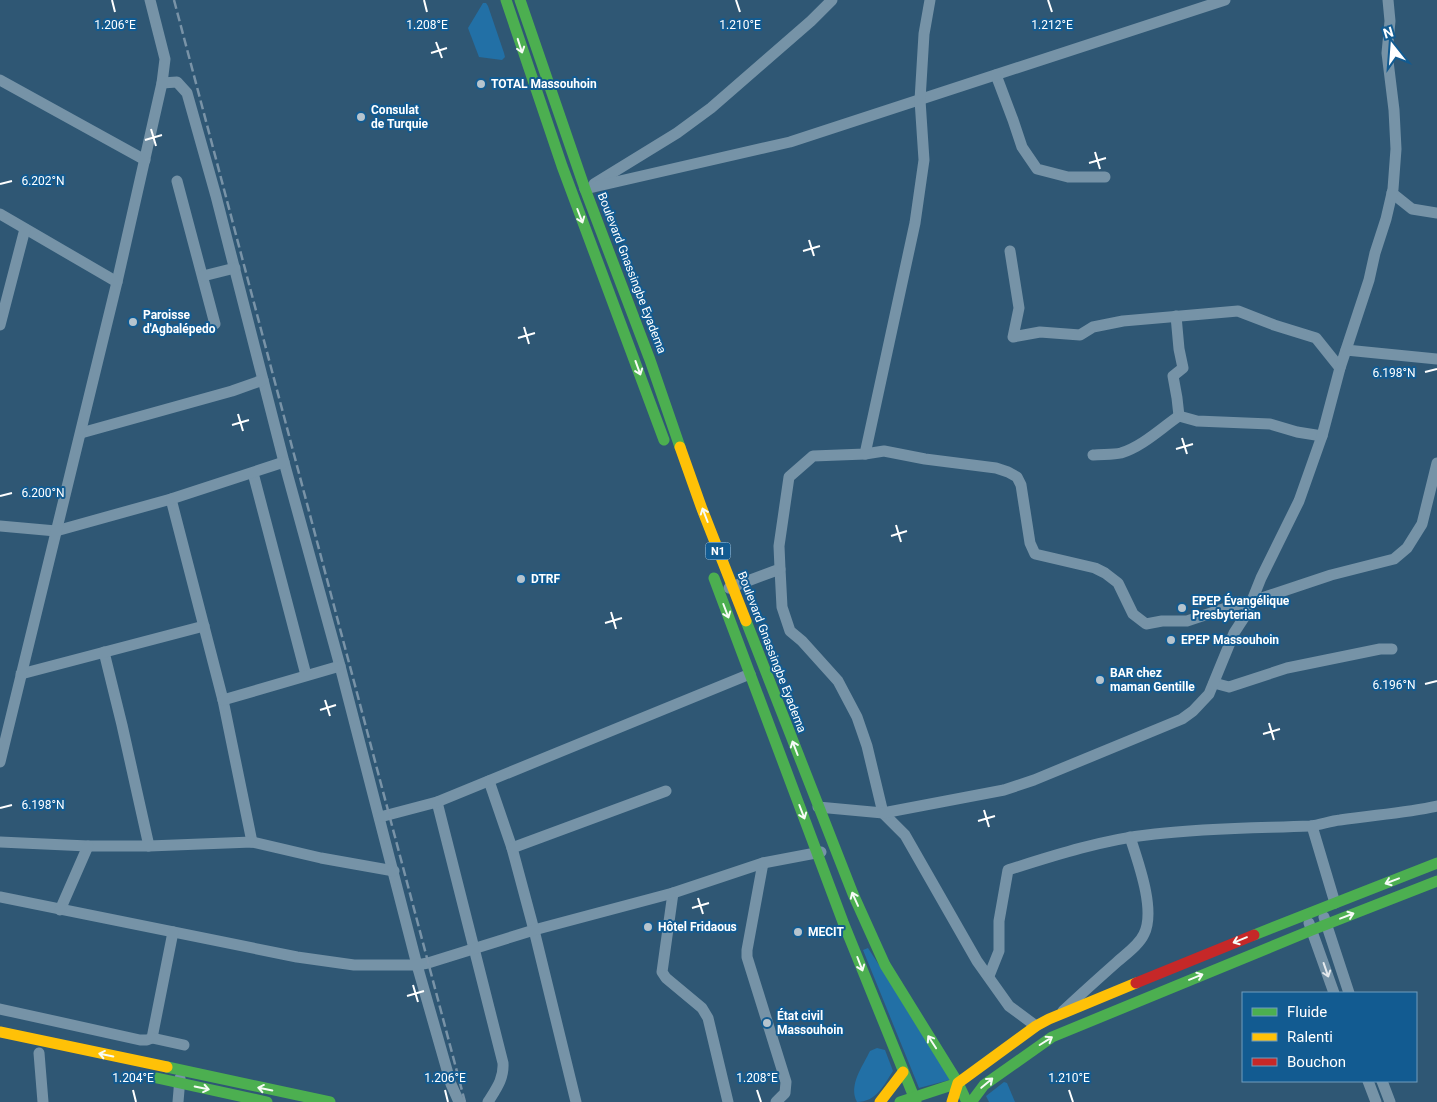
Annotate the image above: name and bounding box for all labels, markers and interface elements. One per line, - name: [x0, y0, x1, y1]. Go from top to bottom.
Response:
- text: 1.206°E: [94, 18, 136, 32]
- text: 1.208°E: [406, 18, 448, 32]
- text: 1.210°E: [719, 18, 761, 32]
- text: 1.212°E: [1031, 18, 1073, 32]
- north arrow: [1367, 20, 1417, 70]
- text: N: [1381, 23, 1395, 42]
- one-way arrow: [516, 38, 526, 54]
- place label: TOTAL Massouhoin: [491, 77, 597, 91]
- marker: TOTAL Massouhoin: [475, 78, 487, 90]
- place label: Consulat de Turquie: [371, 103, 429, 131]
- marker: Consulat de Turquie: [355, 111, 367, 123]
- text: 6.202°N: [21, 174, 65, 188]
- street label: Boulevard Gnassingbe Eyadema: [595, 191, 669, 355]
- one-way arrow: [576, 208, 585, 223]
- place label: Paroisse d'Agbalépedo: [143, 308, 216, 336]
- marker: Paroisse d'Agbalépedo: [127, 316, 139, 328]
- one-way arrow: [633, 360, 643, 375]
- text: 6.198°N: [1372, 366, 1416, 380]
- text: 6.200°N: [21, 486, 65, 500]
- one-way arrow: [699, 508, 709, 523]
- road number: N1: [706, 542, 730, 560]
- street label: Boulevard Gnassingbe Eyadema: [735, 570, 809, 734]
- place label: DTRF: [531, 572, 561, 586]
- marker: DTRF: [515, 573, 527, 585]
- place label: EPEP Évangélique Presbyterian: [1192, 593, 1290, 622]
- marker: EPEP Évangélique Presbyterian: [1176, 602, 1188, 614]
- one-way arrow: [722, 603, 731, 618]
- place label: EPEP Massouhoin: [1181, 633, 1279, 647]
- marker: EPEP Massouhoin: [1165, 634, 1177, 646]
- place label: BAR chez maman Gentille: [1110, 666, 1195, 694]
- marker: BAR chez maman Gentille: [1094, 674, 1106, 686]
- text: 6.196°N: [1372, 678, 1416, 692]
- one-way arrow: [790, 741, 799, 756]
- text: 6.198°N: [21, 798, 65, 812]
- one-way arrow: [798, 804, 807, 819]
- one-way arrow: [1384, 877, 1400, 886]
- one-way arrow: [850, 892, 860, 907]
- one-way arrow: [1339, 911, 1354, 920]
- place label: Hôtel Fridaous: [658, 920, 737, 934]
- marker: Hôtel Fridaous: [642, 921, 654, 933]
- place label: MECIT: [808, 925, 844, 939]
- marker: MECIT: [792, 926, 804, 938]
- one-way arrow: [1233, 937, 1248, 946]
- one-way arrow: [855, 956, 865, 971]
- one-way arrow: [1322, 962, 1331, 977]
- one-way arrow: [1188, 972, 1203, 981]
- legend: [1242, 992, 1417, 1082]
- text: Fluide: [1287, 1003, 1327, 1021]
- place label: État civil Massouhoin: [777, 1008, 843, 1037]
- marker: État civil Massouhoin: [761, 1017, 773, 1029]
- text: Ralenti: [1287, 1028, 1333, 1046]
- one-way arrow: [926, 1035, 937, 1049]
- one-way arrow: [1039, 1035, 1053, 1045]
- one-way arrow: [99, 1050, 115, 1059]
- text: Bouchon: [1287, 1053, 1346, 1071]
- text: 1.204°E: [112, 1071, 154, 1085]
- text: 1.206°E: [424, 1071, 466, 1085]
- text: 1.208°E: [736, 1071, 778, 1085]
- text: 1.210°E: [1048, 1071, 1090, 1085]
- one-way arrow: [981, 1077, 994, 1089]
- one-way arrow: [258, 1083, 274, 1093]
- one-way arrow: [193, 1084, 209, 1093]

